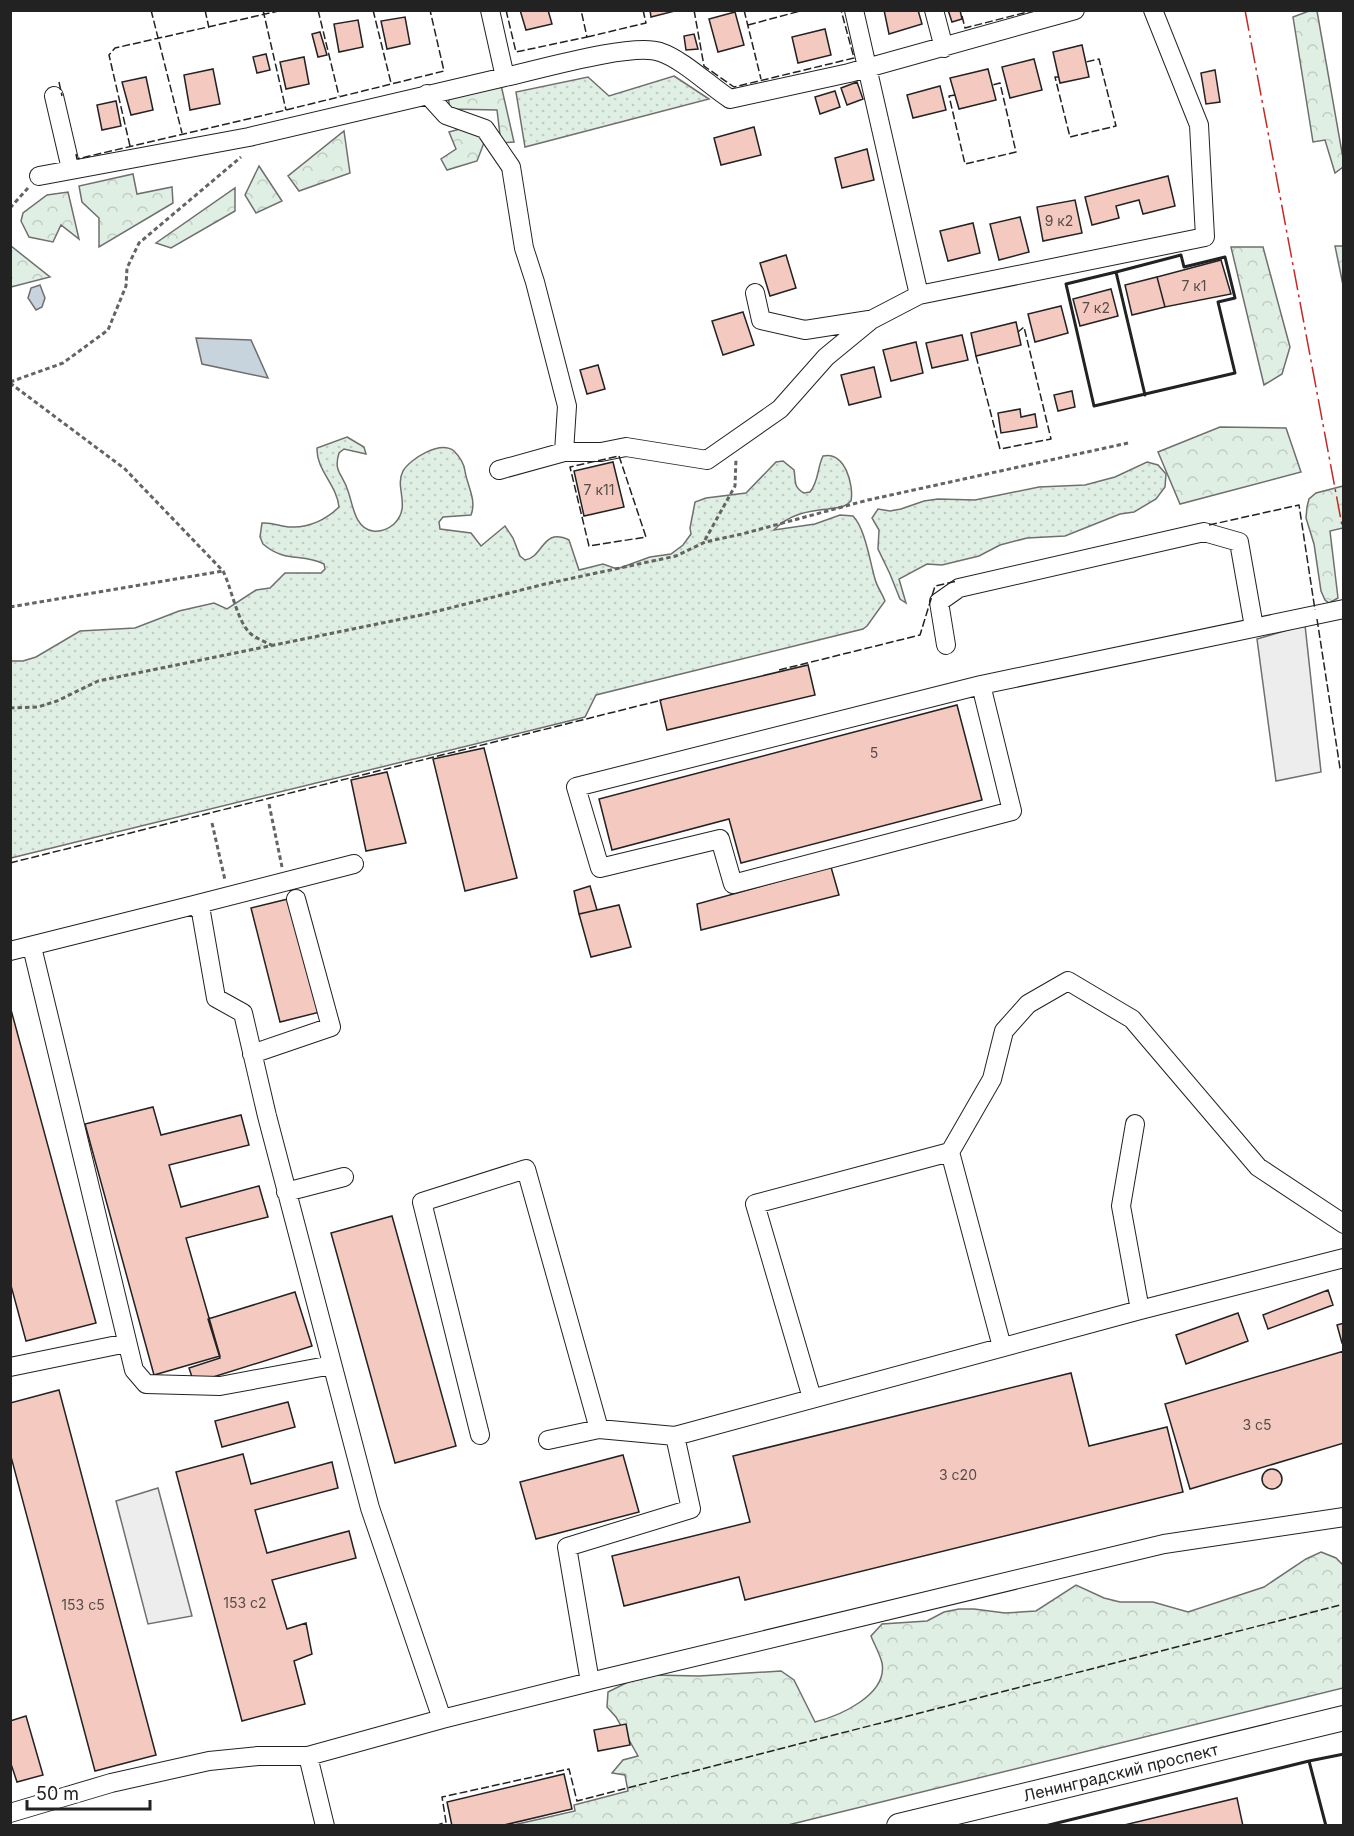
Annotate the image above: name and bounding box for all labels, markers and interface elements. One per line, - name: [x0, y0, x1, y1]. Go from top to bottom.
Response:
- house number: 9 к2: [1045, 212, 1073, 229]
- house number: 7 к1: [1181, 277, 1207, 294]
- house number: 7 к2: [1082, 299, 1110, 316]
- house number: 7 к11: [584, 481, 614, 498]
- house number: 5: [870, 744, 878, 761]
- house number: 3 с5: [1242, 1416, 1272, 1433]
- house number: 3 с20: [939, 1466, 977, 1483]
- house number: 153 с2: [223, 1594, 267, 1611]
- house number: 153 с5: [61, 1596, 105, 1613]
- street label: Ленинградский проспект: [1021, 1739, 1221, 1806]
- scale bar: [27, 1773, 150, 1811]
- text: 50 m: [36, 1783, 79, 1804]

